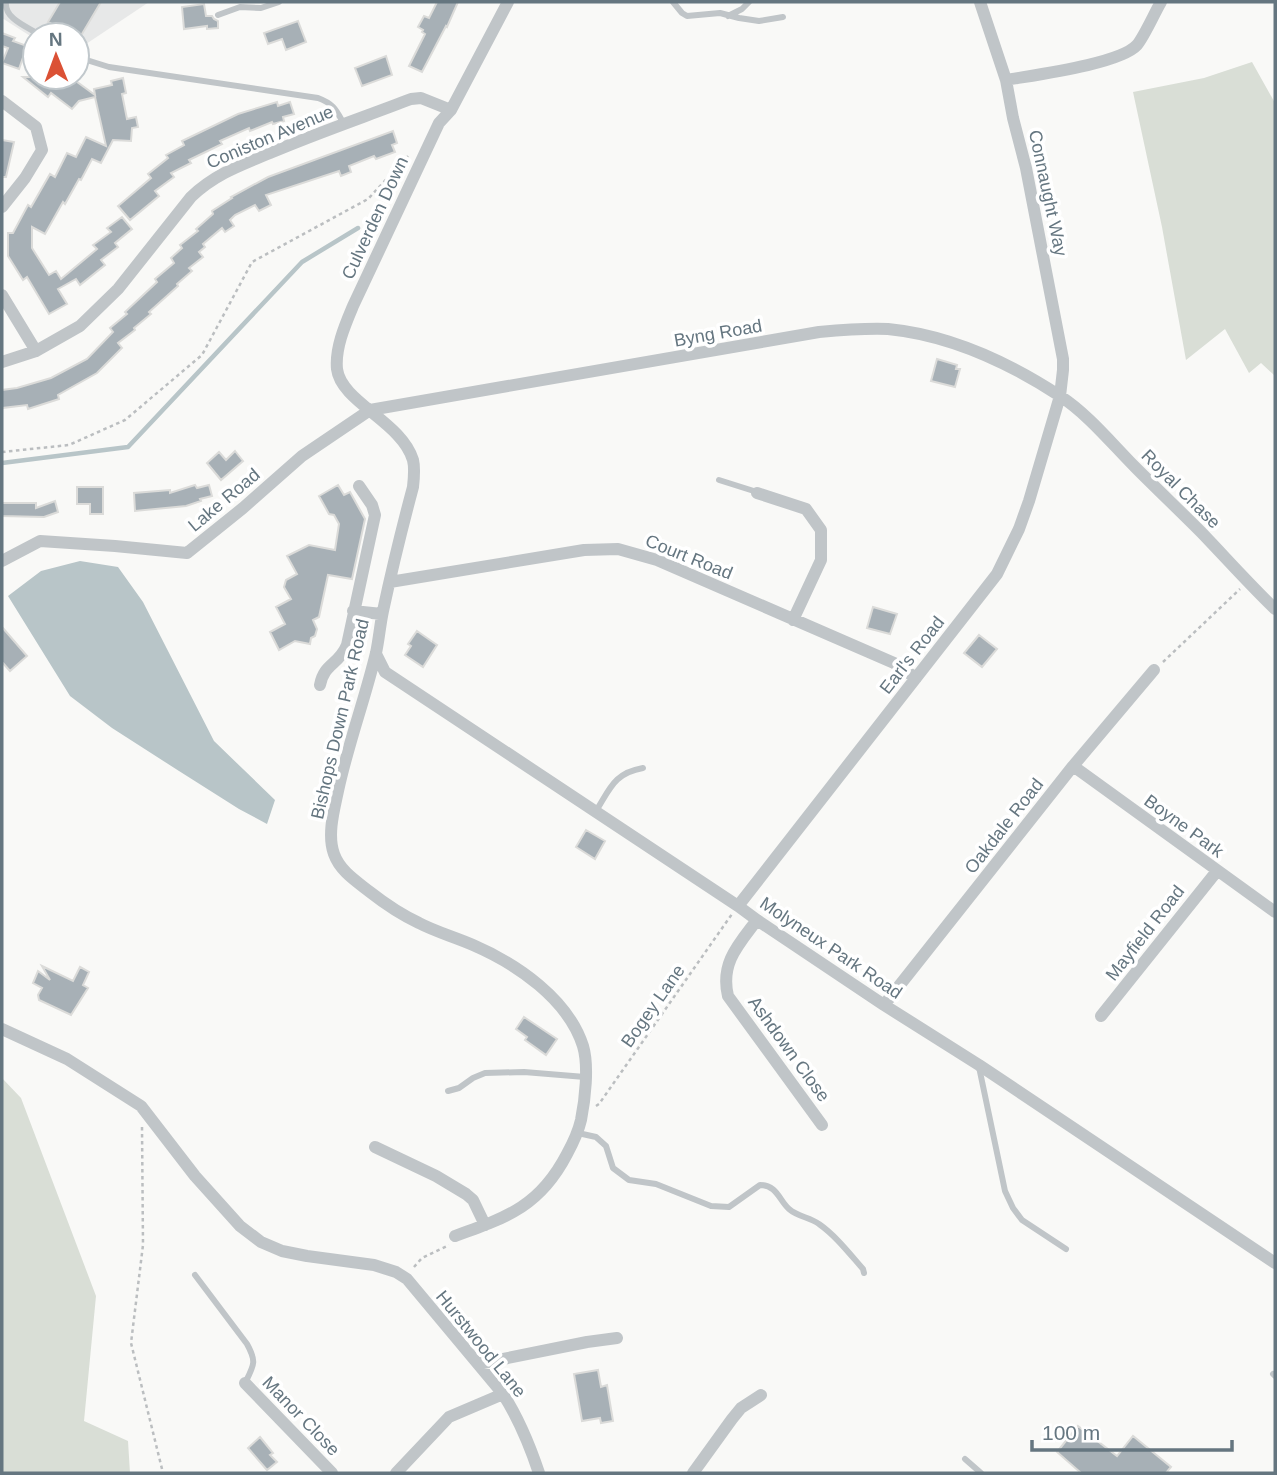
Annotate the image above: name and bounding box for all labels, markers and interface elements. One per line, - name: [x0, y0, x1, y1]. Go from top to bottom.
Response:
- north arrow: [21, 21, 91, 91]
- text: N: [49, 29, 63, 50]
- street label: Coniston Avenue: [204, 101, 336, 173]
- street label: Connaught Way: [1025, 128, 1071, 258]
- street label: Culverden Down: [338, 153, 412, 283]
- street label: Byng Road: [672, 315, 764, 351]
- street label: Royal Chase: [1137, 445, 1225, 533]
- street label: Lake Road: [184, 464, 264, 536]
- street label: Court Road: [643, 530, 735, 584]
- street label: Earl's Road: [876, 612, 948, 698]
- street label: Bishops Down Park Road: [307, 617, 373, 821]
- street label: Oakdale Road: [961, 775, 1047, 877]
- street label: Boyne Park: [1140, 791, 1228, 862]
- street label: Mayfield Road: [1102, 882, 1188, 984]
- street label: Molyneux Park Road: [756, 893, 906, 1003]
- street label: Bogey Lane: [617, 961, 689, 1051]
- street label: Ashdown Close: [744, 993, 834, 1105]
- street label: Hurstwood Lane: [432, 1287, 530, 1401]
- street label: Manor Close: [258, 1372, 344, 1460]
- scale bar: [1032, 1408, 1232, 1452]
- text: 100 m: [1042, 1421, 1100, 1444]

